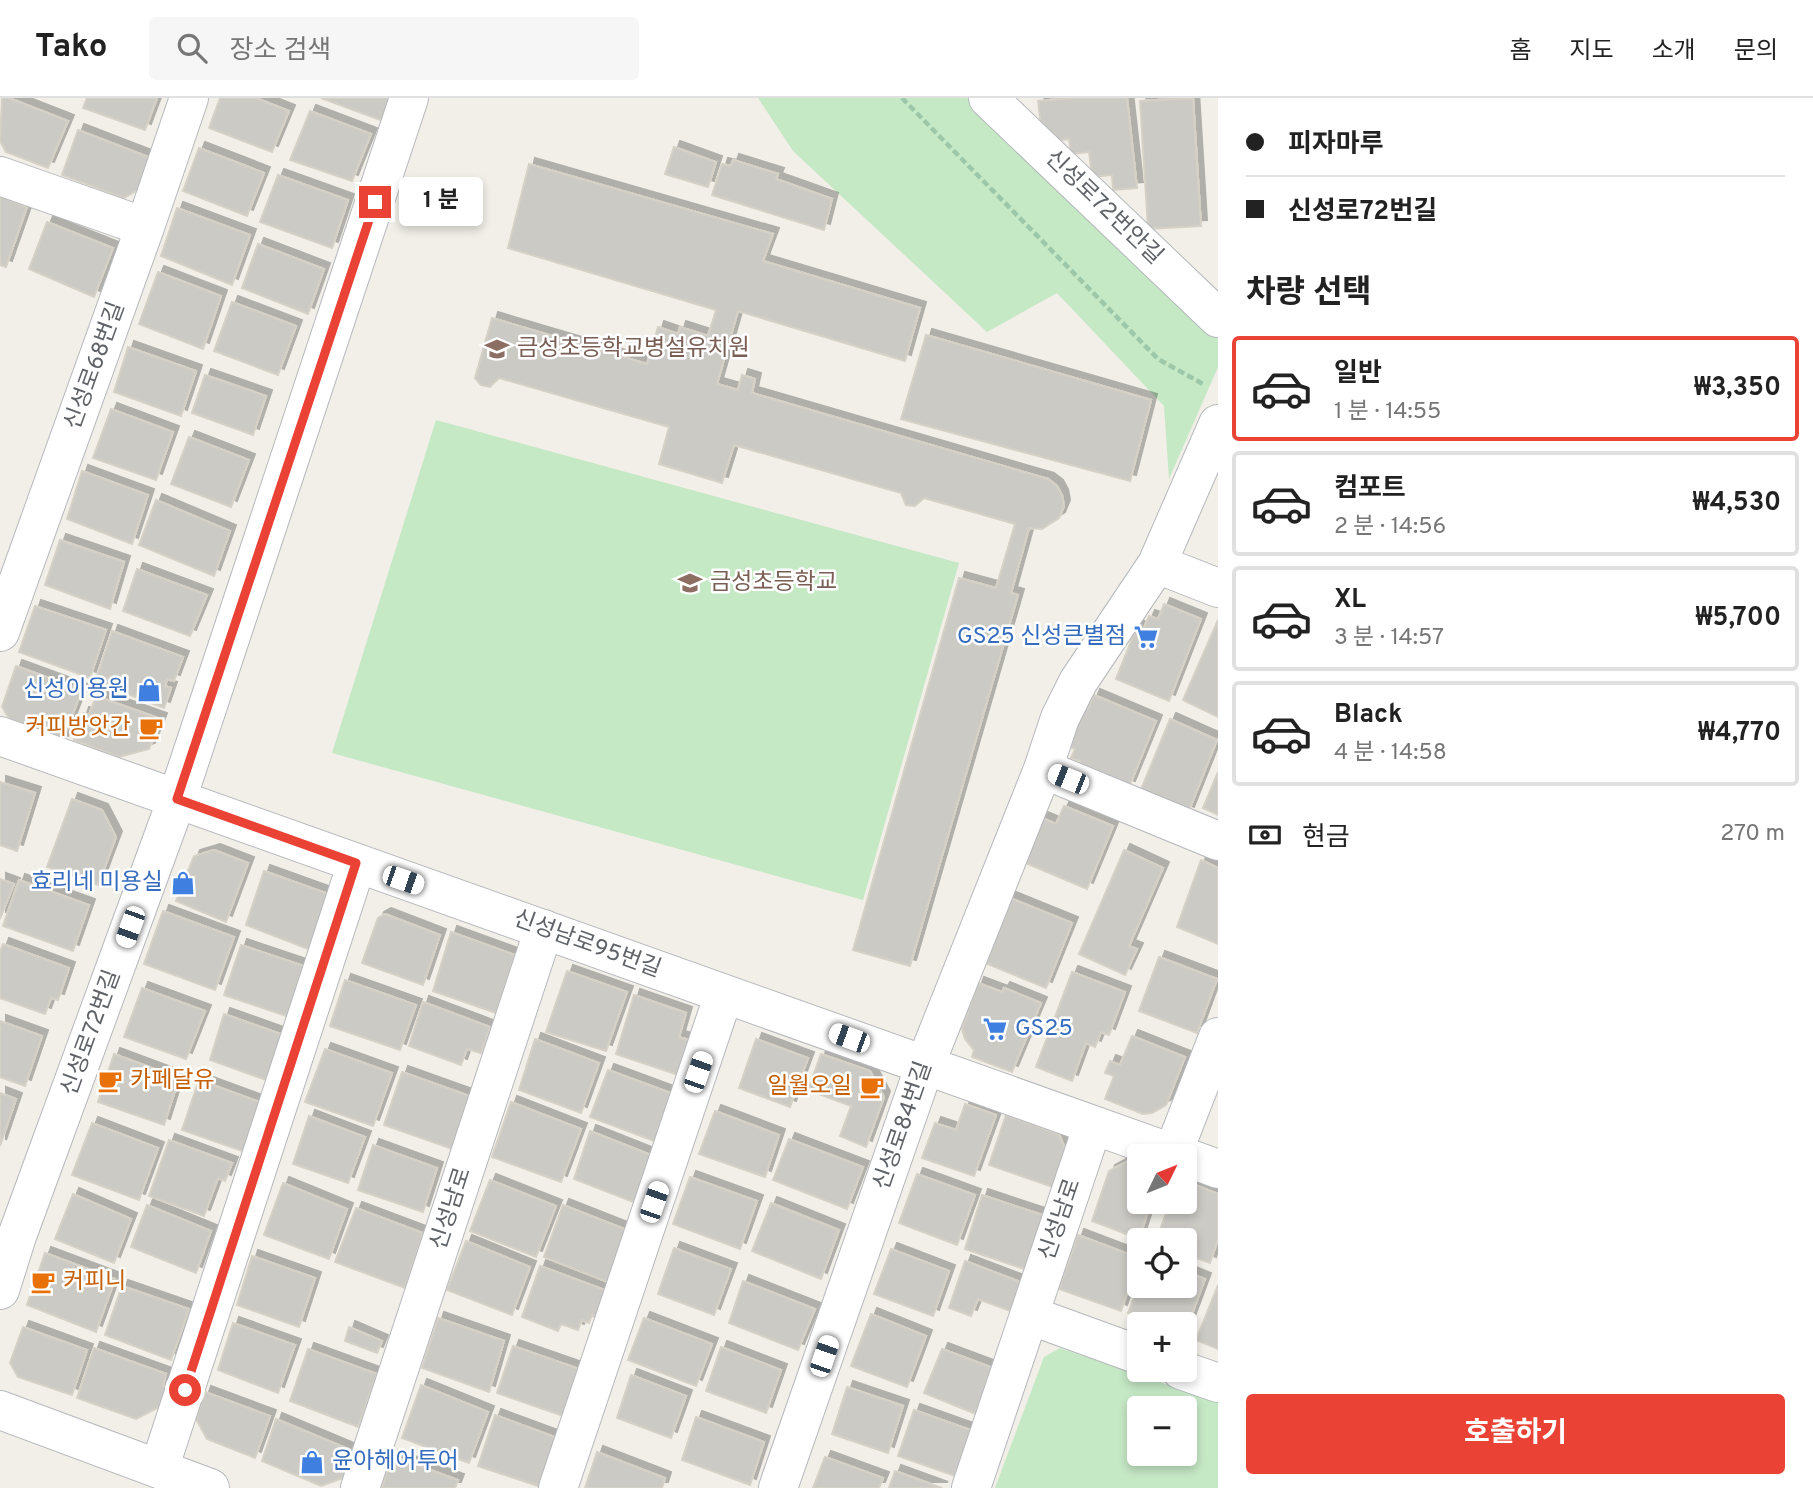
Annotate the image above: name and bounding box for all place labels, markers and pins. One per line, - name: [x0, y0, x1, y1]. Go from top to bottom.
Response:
- school or university icon: 금성초등학교병설유치원: [483, 335, 511, 363]
- place label: 금성초등학교병설유치원: [517, 335, 750, 364]
- school or university icon: 금성초등학교: [676, 569, 704, 597]
- place label: 금성초등학교: [710, 569, 837, 598]
- place label: GS25 신성큰별점: [957, 623, 1126, 652]
- supermarket icon: GS25 신성큰별점: [1132, 623, 1160, 651]
- place label: 신성이용원: [23, 676, 129, 705]
- shop icon: 신성이용원: [135, 676, 163, 704]
- place label: 커피방앗간: [25, 714, 131, 743]
- cafe icon: 커피방앗간: [137, 714, 165, 742]
- place label: 효리네 미용실: [31, 869, 163, 898]
- shop icon: 효리네 미용실: [169, 869, 197, 897]
- supermarket icon: GS25: [981, 1015, 1009, 1043]
- place label: GS25: [1015, 1015, 1073, 1044]
- cafe icon: 카페달유: [96, 1067, 124, 1095]
- place label: 카페달유: [130, 1067, 215, 1096]
- place label: 일월오일: [767, 1073, 852, 1102]
- cafe icon: 일월오일: [858, 1073, 886, 1101]
- cafe icon: 커피니: [29, 1268, 57, 1296]
- place label: 커피니: [63, 1268, 126, 1297]
- shop icon: 윤아헤어투어: [298, 1448, 326, 1476]
- place label: 윤아헤어투어: [332, 1448, 459, 1477]

